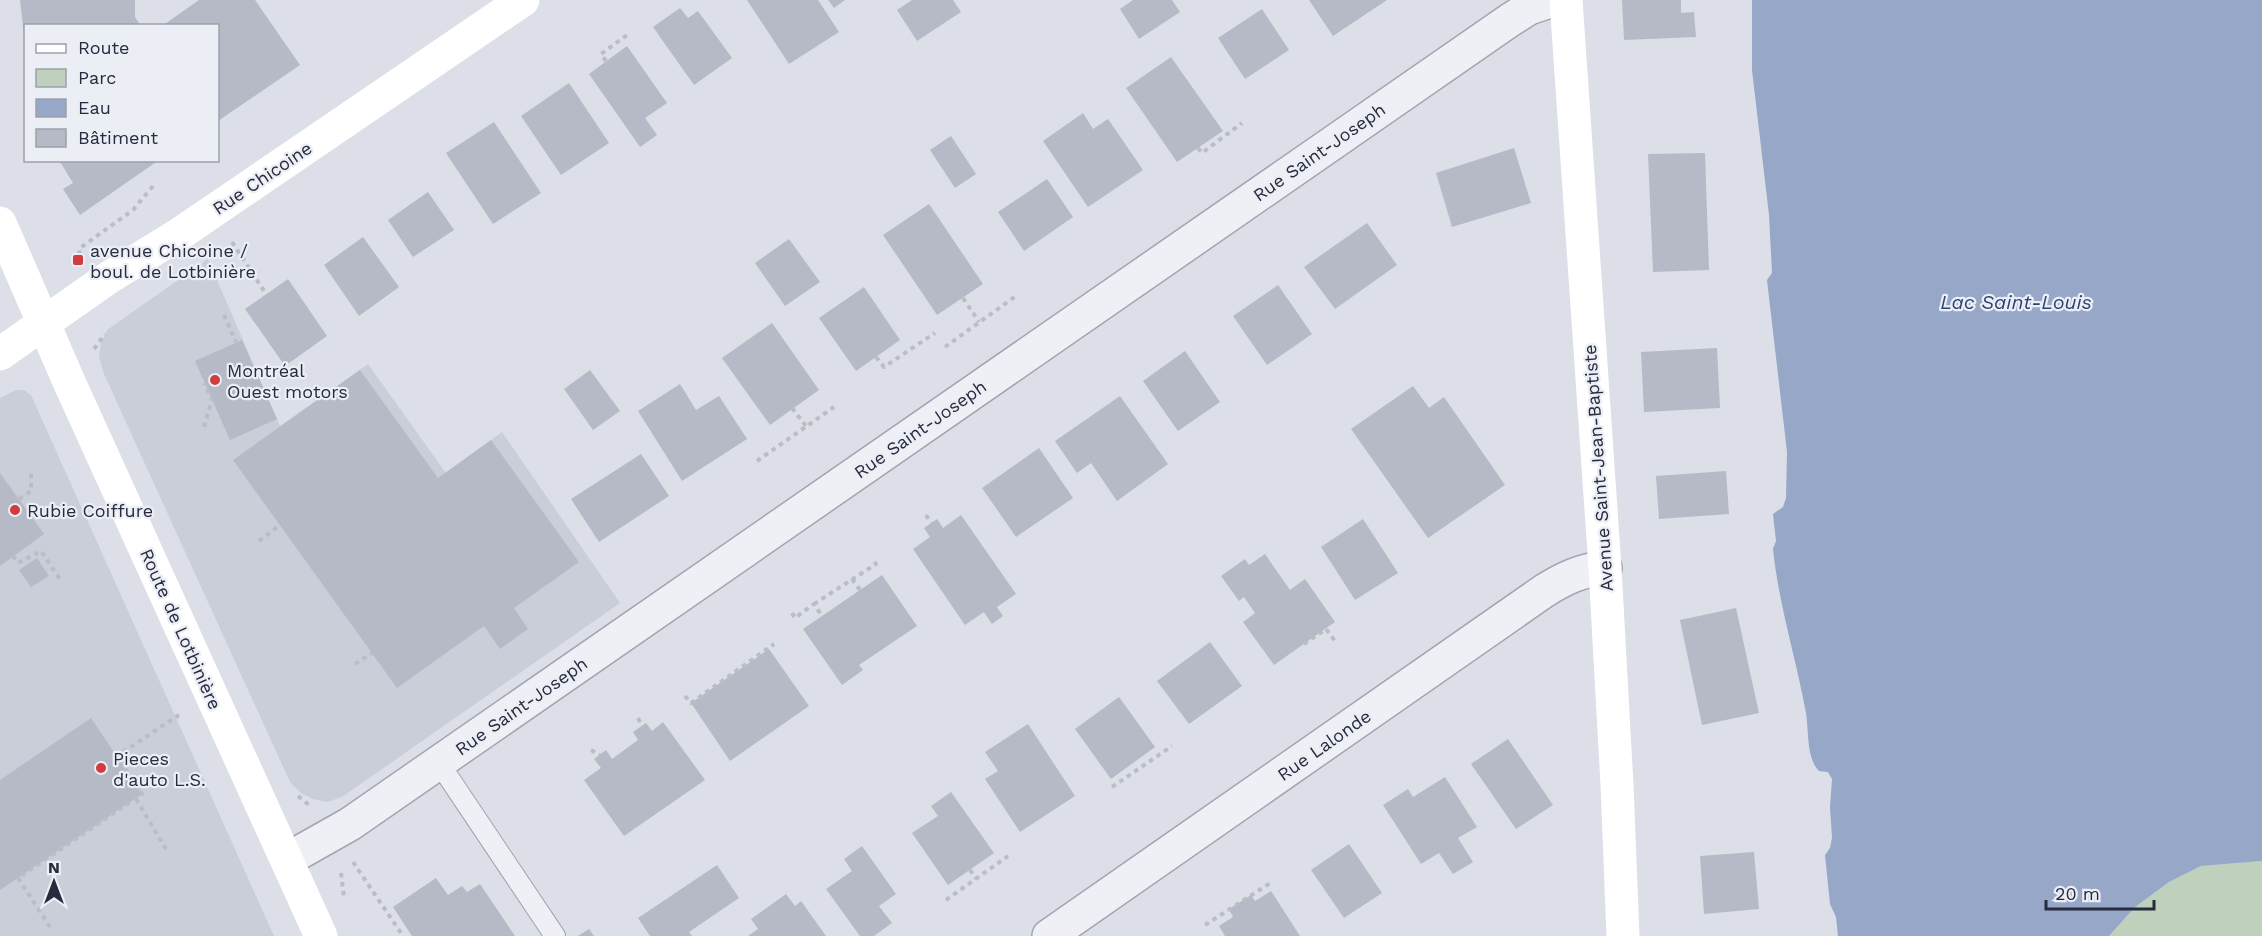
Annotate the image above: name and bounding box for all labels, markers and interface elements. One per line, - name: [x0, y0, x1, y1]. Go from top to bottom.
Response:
- legend: [24, 24, 219, 162]
- text: Route: [78, 37, 130, 58]
- text: Parc: [78, 67, 116, 88]
- text: Eau: [78, 97, 111, 118]
- street label: Rue Saint-Joseph: [1249, 99, 1389, 205]
- text: Bâtiment: [78, 127, 158, 148]
- street label: Rue Chicoine: [209, 137, 315, 219]
- place label: avenue Chicoine / boul. de Lotbinière: [90, 240, 256, 282]
- marker: avenue Chicoine / boul. de Lotbinière: [71, 253, 85, 267]
- water label: Lac Saint-Louis: [1940, 290, 2092, 314]
- street label: Avenue Saint-Jean-Baptiste: [1579, 344, 1617, 592]
- place label: Montréal Ouest motors: [227, 360, 348, 402]
- marker: Montréal Ouest motors: [208, 373, 222, 387]
- street label: Rue Saint-Joseph: [850, 376, 990, 482]
- place label: Rubie Coiffure: [27, 500, 153, 521]
- marker: Rubie Coiffure: [8, 503, 22, 517]
- street label: Route de Lotbinière: [136, 545, 226, 713]
- street label: Rue Saint-Joseph: [451, 653, 591, 759]
- street label: Rue Lalonde: [1273, 705, 1375, 785]
- place label: Pieces d'auto L.S.: [113, 748, 206, 790]
- marker: Pieces d'auto L.S.: [94, 761, 108, 775]
- north arrow: [24, 852, 84, 912]
- text: N: [48, 858, 60, 877]
- scale bar: [2046, 873, 2154, 911]
- text: 20 m: [2055, 883, 2100, 904]

